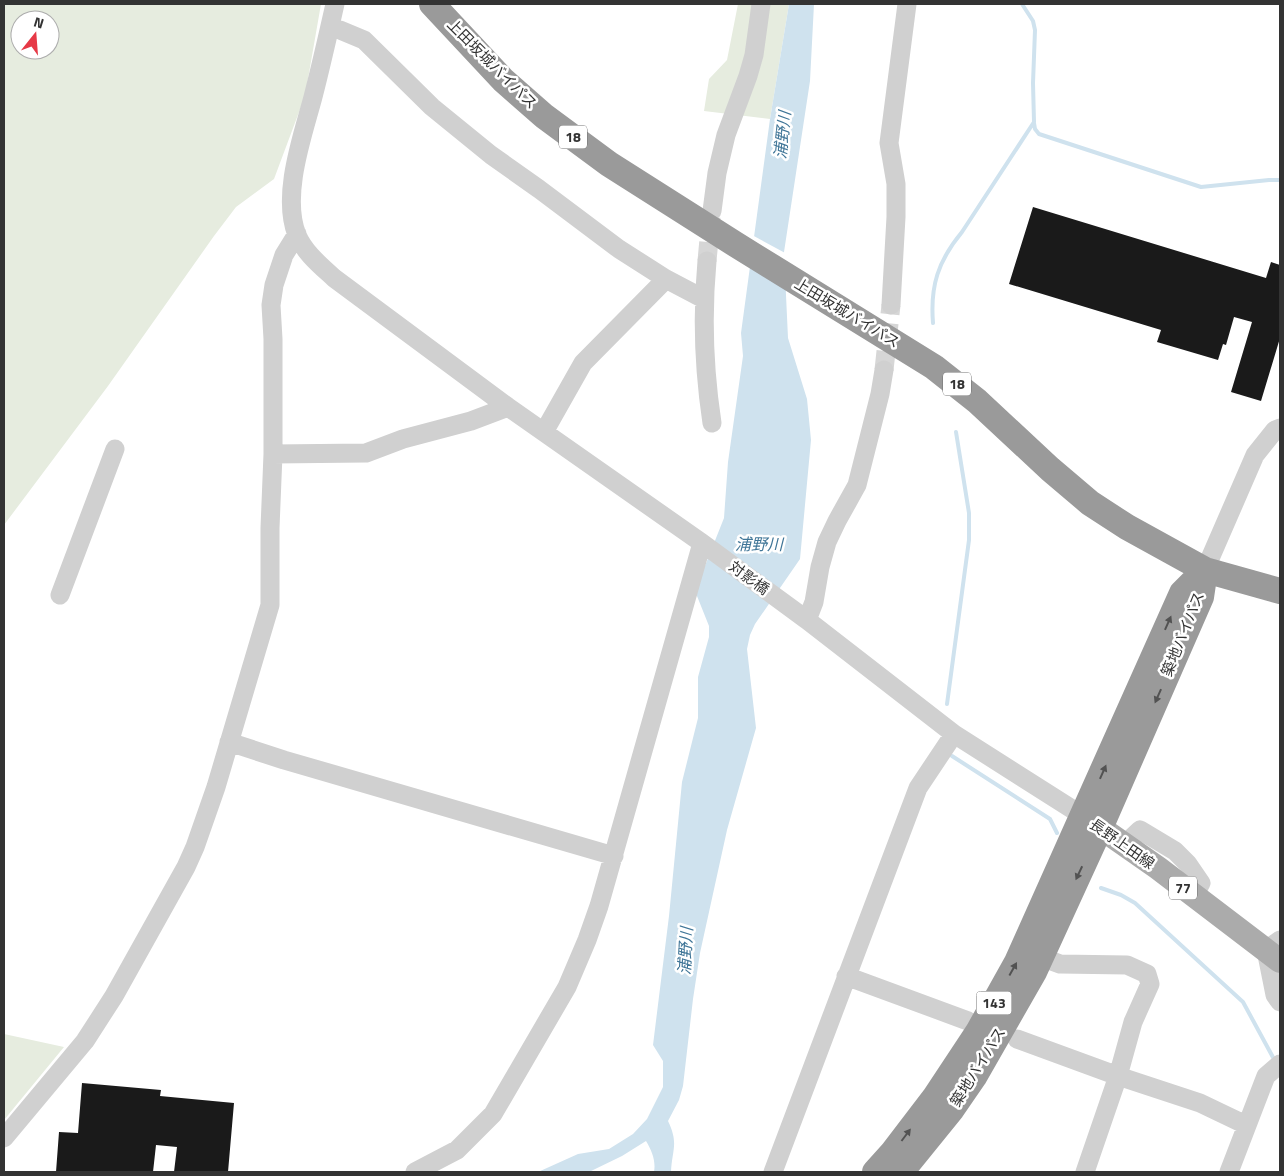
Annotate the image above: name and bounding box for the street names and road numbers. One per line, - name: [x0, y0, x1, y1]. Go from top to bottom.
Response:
- street label: 上田坂城バイパス: [442, 13, 543, 114]
- road number: 18: [559, 125, 587, 148]
- street label: 上田坂城バイパス: [790, 272, 904, 353]
- road number: 18: [943, 372, 971, 396]
- street label: 対影橋: [724, 555, 774, 600]
- street label: 築地バイパス: [1155, 588, 1210, 680]
- street label: 長野上田線: [1085, 813, 1160, 875]
- road number: 77: [1169, 876, 1197, 900]
- road number: 143: [976, 991, 1012, 1014]
- street label: 築地バイパス: [944, 1023, 1011, 1111]

